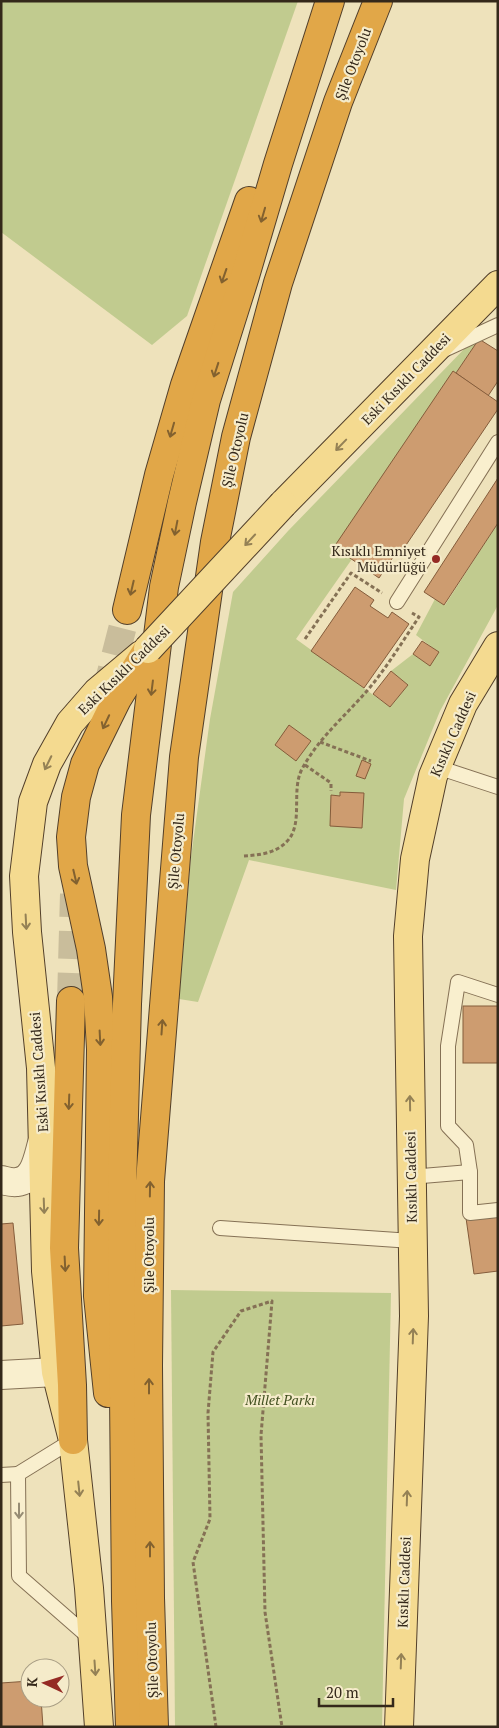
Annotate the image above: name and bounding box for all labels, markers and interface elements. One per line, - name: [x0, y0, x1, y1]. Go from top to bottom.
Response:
- street label: Şile Otoyolu: [330, 25, 375, 103]
- one-way arrow: [258, 206, 268, 222]
- one-way arrow: [218, 268, 228, 284]
- street label: Eski Kısıklı Caddesi: [357, 329, 454, 429]
- one-way arrow: [210, 362, 220, 378]
- street label: Şile Otoyolu: [217, 411, 252, 489]
- one-way arrow: [167, 422, 176, 438]
- one-way arrow: [335, 438, 347, 451]
- one-way arrow: [171, 519, 181, 535]
- one-way arrow: [244, 534, 256, 546]
- place label: Kısıklı Emniyet Müdürlüğü: [332, 541, 427, 576]
- marker: Kısıklı Emniyet Müdürlüğü: [430, 553, 442, 565]
- one-way arrow: [127, 579, 136, 595]
- street label: Eski Kısıklı Caddesi: [74, 621, 174, 718]
- one-way arrow: [147, 680, 157, 696]
- street label: Kısıklı Caddesi: [425, 688, 480, 779]
- one-way arrow: [101, 714, 111, 729]
- one-way arrow: [43, 756, 53, 771]
- street label: Şile Otoyolu: [163, 812, 188, 890]
- one-way arrow: [71, 869, 80, 885]
- one-way arrow: [22, 914, 31, 930]
- street label: Eski Kısıklı Caddesi: [25, 1011, 52, 1133]
- one-way arrow: [157, 1019, 167, 1035]
- one-way arrow: [96, 1029, 105, 1045]
- one-way arrow: [64, 1094, 73, 1110]
- one-way arrow: [405, 1096, 415, 1112]
- street label: Kısıklı Caddesi: [400, 1131, 421, 1223]
- one-way arrow: [145, 1181, 155, 1198]
- one-way arrow: [39, 1198, 48, 1214]
- one-way arrow: [94, 1209, 104, 1225]
- street label: Şile Otoyolu: [139, 1217, 158, 1293]
- one-way arrow: [61, 1256, 70, 1272]
- one-way arrow: [408, 1328, 418, 1344]
- one-way arrow: [144, 1379, 153, 1395]
- park label: Millet Parkı: [244, 1390, 315, 1409]
- one-way arrow: [74, 1481, 83, 1497]
- one-way arrow: [403, 1490, 412, 1506]
- one-way arrow: [14, 1503, 23, 1519]
- street label: Kısıklı Caddesi: [392, 1536, 415, 1628]
- one-way arrow: [145, 1541, 154, 1557]
- street label: Şile Otoyolu: [141, 1622, 162, 1698]
- one-way arrow: [397, 1653, 406, 1669]
- north arrow: [20, 1658, 70, 1708]
- one-way arrow: [90, 1660, 100, 1676]
- text: K: [22, 1676, 41, 1688]
- scale bar: [319, 1676, 393, 1708]
- text: 20 m: [326, 1682, 359, 1702]

